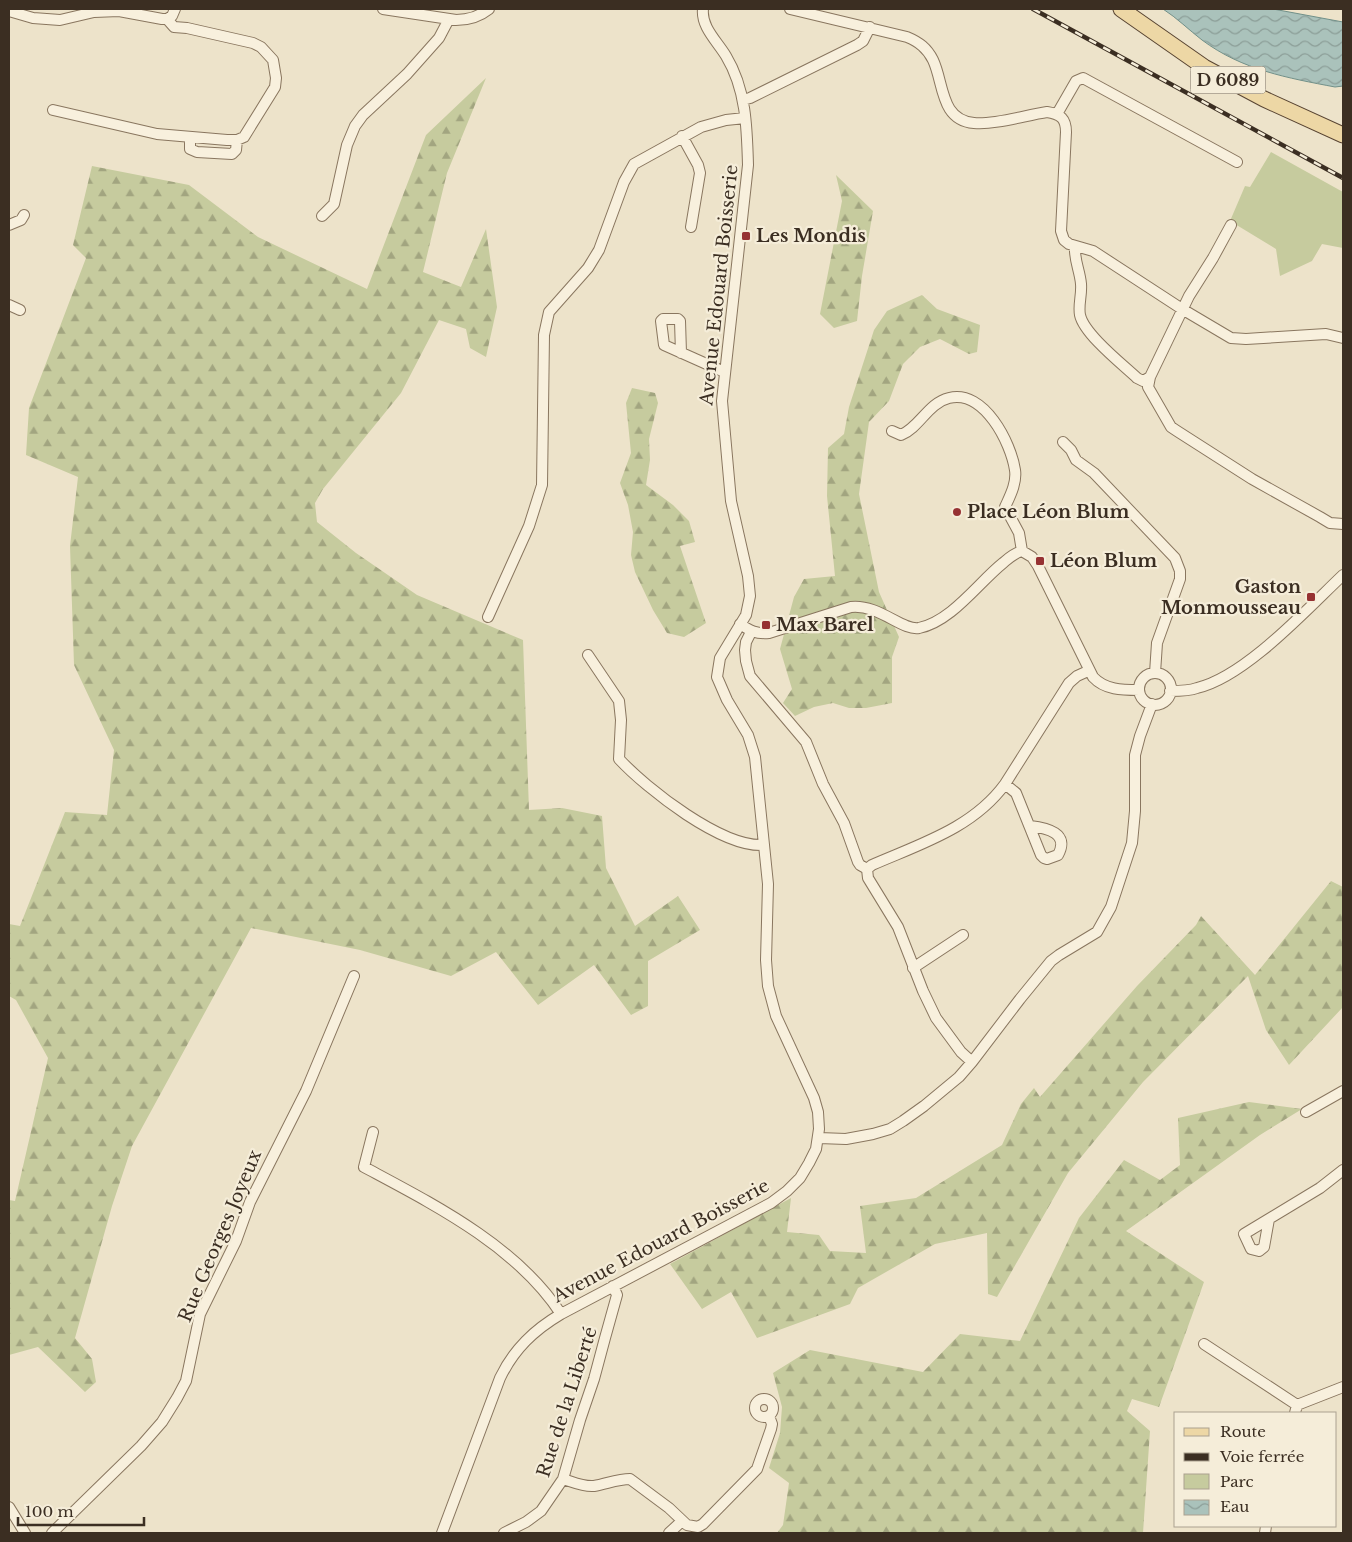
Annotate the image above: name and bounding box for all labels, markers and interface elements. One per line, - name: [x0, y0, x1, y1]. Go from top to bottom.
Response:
- road number: D 6089: [1190, 66, 1266, 94]
- street label: Avenue Edouard Boisserie: [695, 164, 743, 407]
- place label: Les Mondis: [756, 225, 866, 247]
- marker: Les Mondis: [740, 230, 752, 242]
- place label: Place Léon Blum: [967, 501, 1129, 523]
- marker: Place Léon Blum: [951, 506, 963, 518]
- place label: Léon Blum: [1050, 550, 1157, 572]
- marker: Léon Blum: [1034, 555, 1046, 567]
- place label: Gaston Monmousseau: [1161, 576, 1301, 619]
- marker: Gaston Monmousseau: [1305, 591, 1317, 603]
- place label: Max Barel: [776, 614, 874, 636]
- marker: Max Barel: [760, 619, 772, 631]
- street label: Rue Georges Joyeux: [174, 1147, 266, 1325]
- street label: Avenue Edouard Boisserie: [548, 1175, 773, 1308]
- street label: Rue de la Liberté: [532, 1324, 602, 1480]
- legend: [1174, 1412, 1337, 1527]
- text: Route: [1220, 1422, 1266, 1441]
- text: Voie ferrée: [1219, 1447, 1304, 1466]
- text: Parc: [1220, 1472, 1253, 1491]
- scale bar: [18, 1494, 144, 1526]
- text: Eau: [1220, 1497, 1249, 1516]
- text: 100 m: [25, 1502, 74, 1521]

